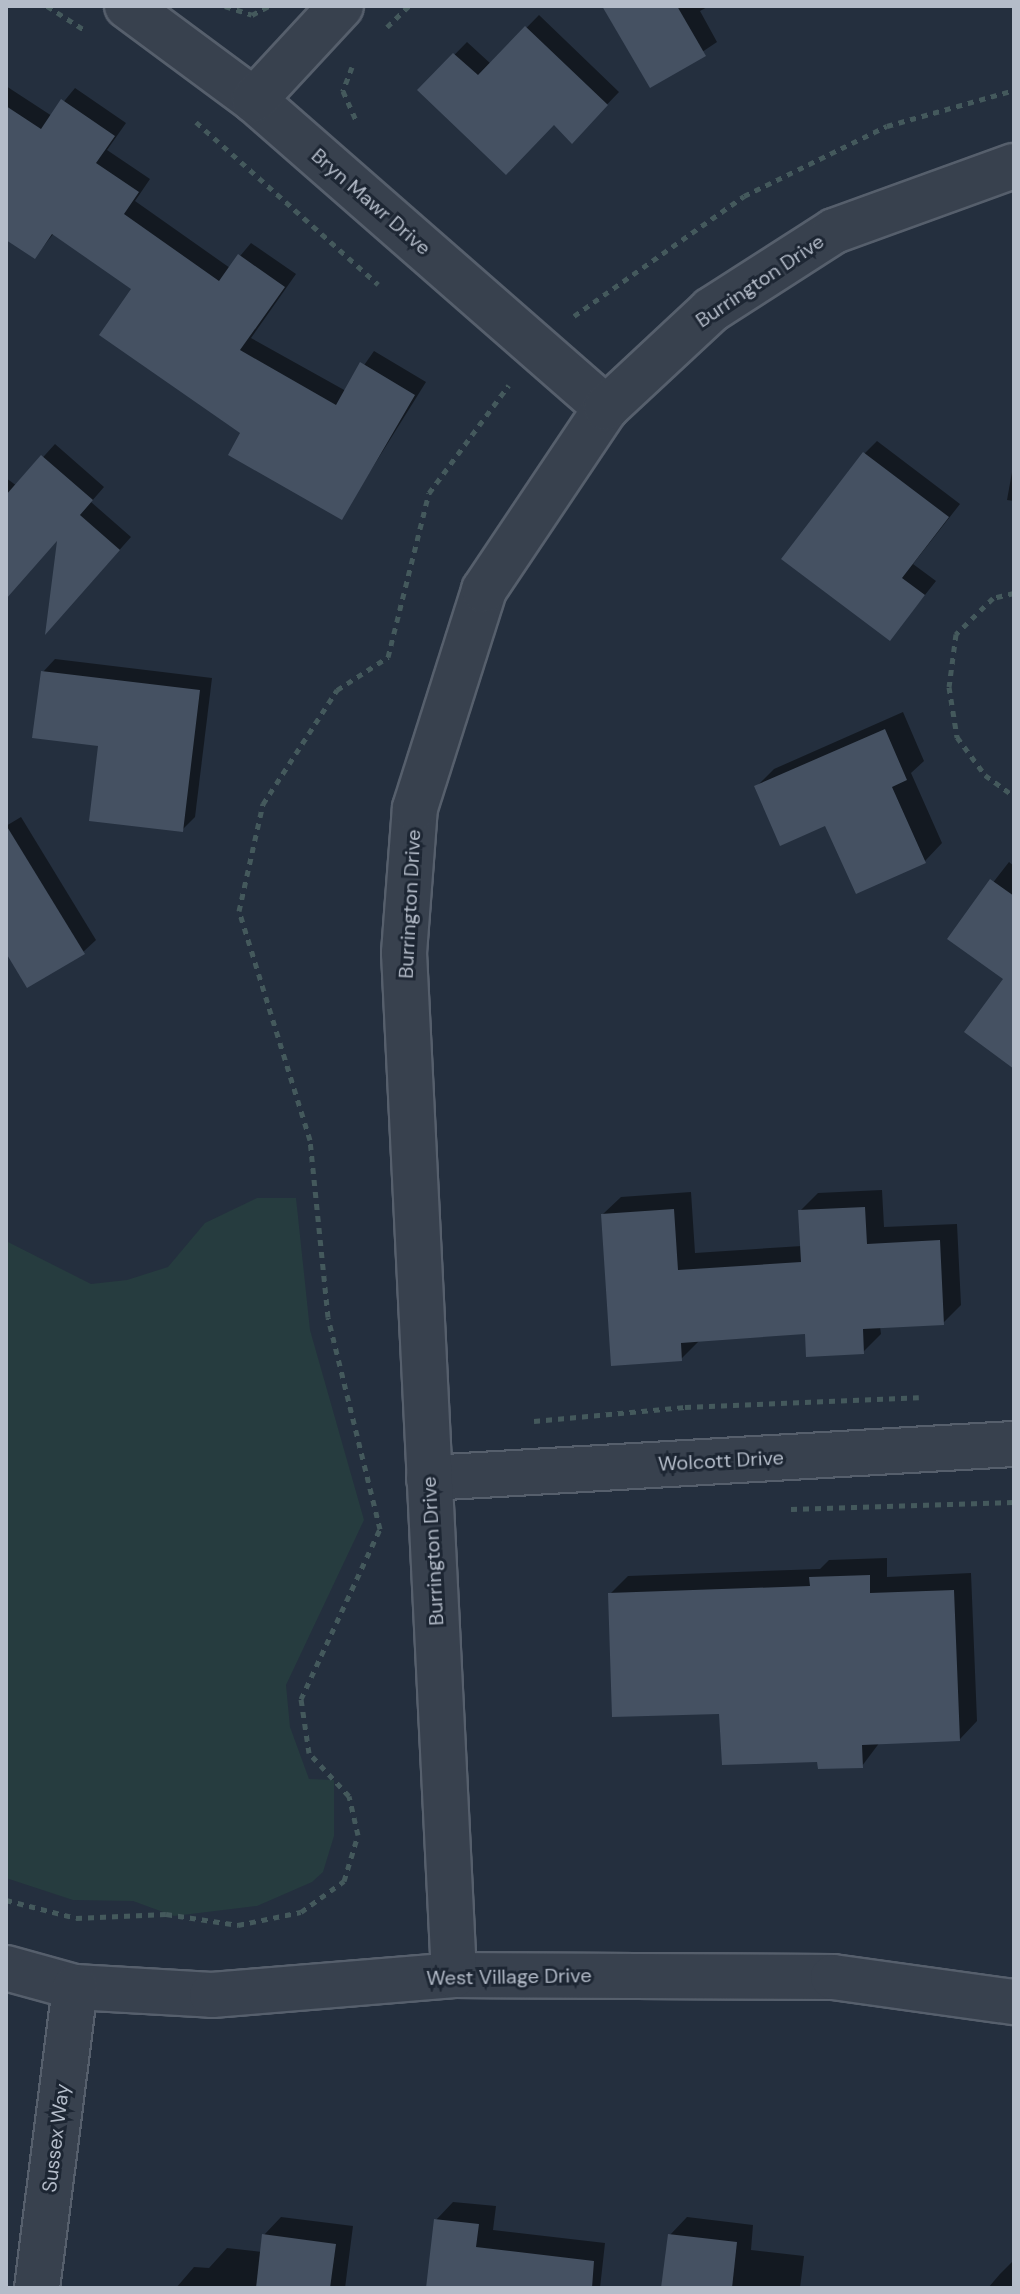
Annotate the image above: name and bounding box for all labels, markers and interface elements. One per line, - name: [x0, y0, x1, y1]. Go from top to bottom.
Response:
- street label: Bryn Mawr Drive: [306, 144, 436, 260]
- street label: Burrington Drive: [691, 229, 829, 333]
- street label: Burrington Drive: [394, 829, 426, 979]
- street label: Wolcott Drive: [657, 1446, 785, 1476]
- street label: Burrington Drive: [417, 1476, 449, 1626]
- street label: West Village Drive: [426, 1964, 592, 1990]
- street label: Sussex Way: [37, 2082, 75, 2194]

